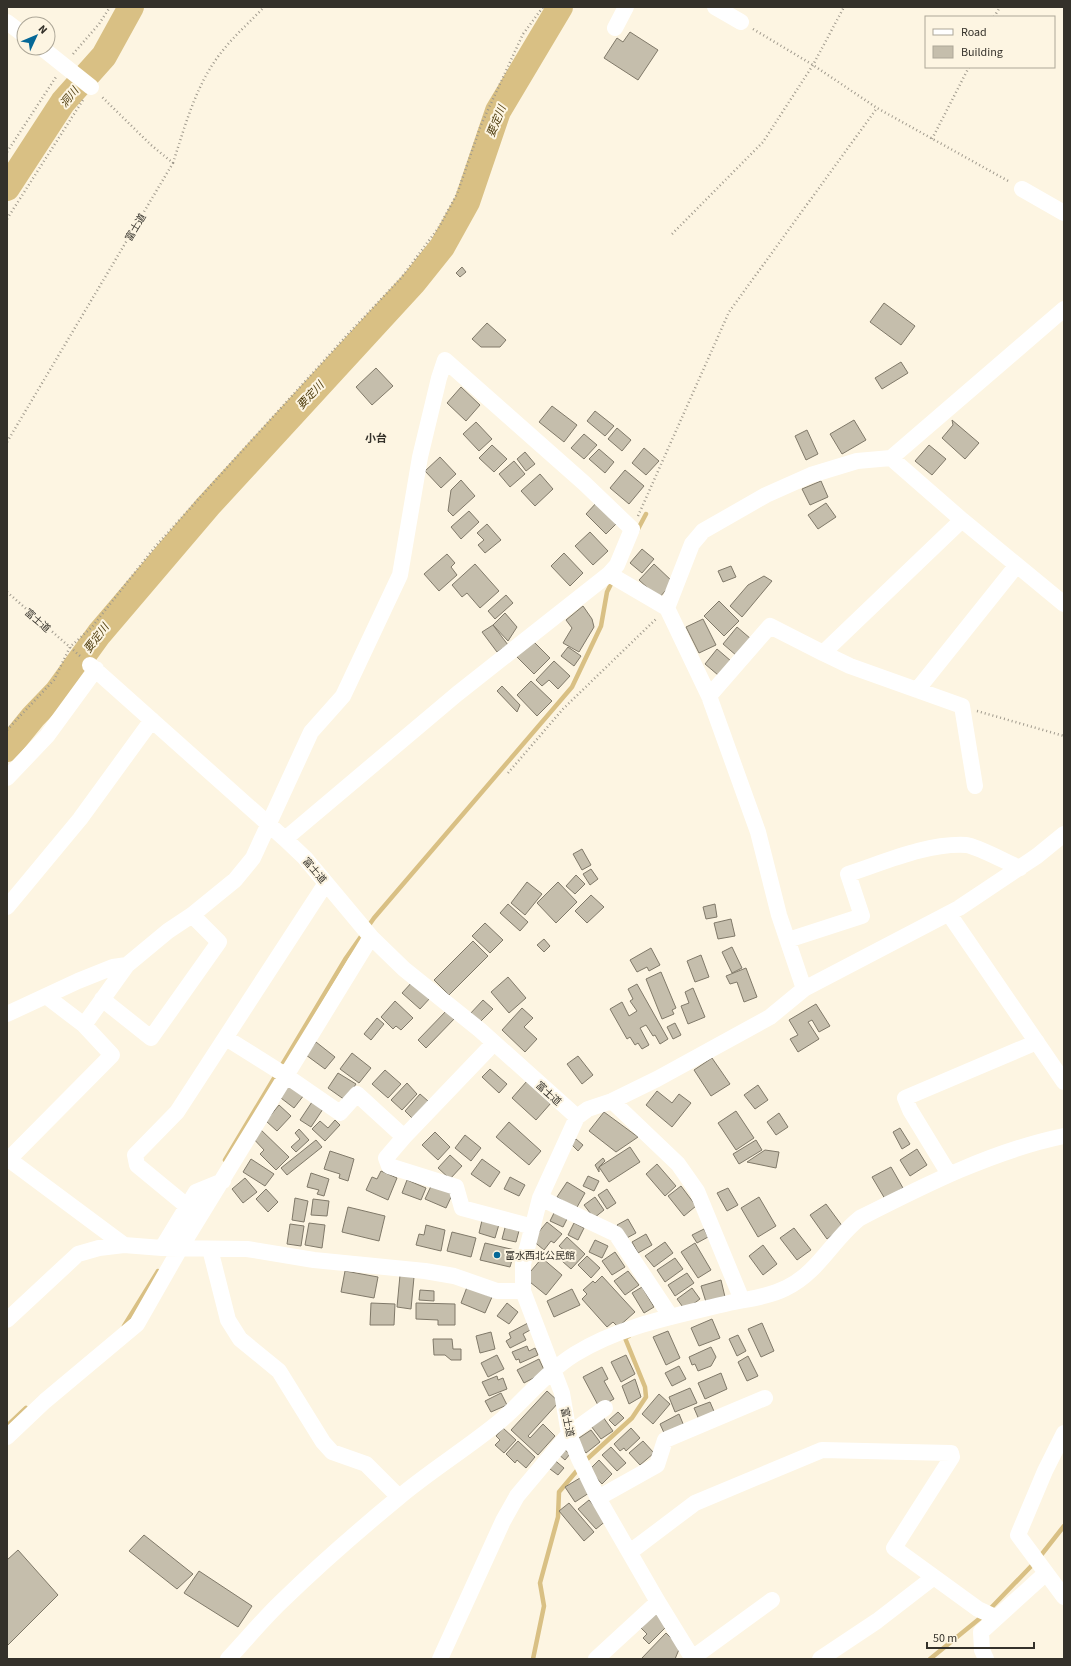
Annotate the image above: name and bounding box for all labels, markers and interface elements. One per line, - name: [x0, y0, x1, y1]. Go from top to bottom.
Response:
- north arrow: [16, 16, 56, 56]
- legend: [925, 16, 1055, 68]
- text: N: [35, 22, 51, 37]
- text: Road: [961, 24, 987, 41]
- text: Building: [961, 44, 1003, 61]
- water label: 洞川: [57, 83, 83, 111]
- water label: 要定川: [483, 102, 510, 139]
- street label: 富士道: [122, 211, 150, 244]
- water label: 要定川: [294, 377, 328, 413]
- district label: 小台: [365, 431, 387, 446]
- street label: 富士道: [21, 606, 53, 636]
- water label: 要定川: [80, 620, 113, 656]
- street label: 富士道: [299, 855, 329, 887]
- street label: 富士道: [532, 1079, 564, 1109]
- place label: 富水西北公民館: [505, 1249, 575, 1263]
- marker: 富水西北公民館: [492, 1250, 502, 1260]
- street label: 富士道: [557, 1406, 577, 1438]
- scale bar: [927, 1624, 1034, 1650]
- text: 50 m: [933, 1630, 957, 1647]

